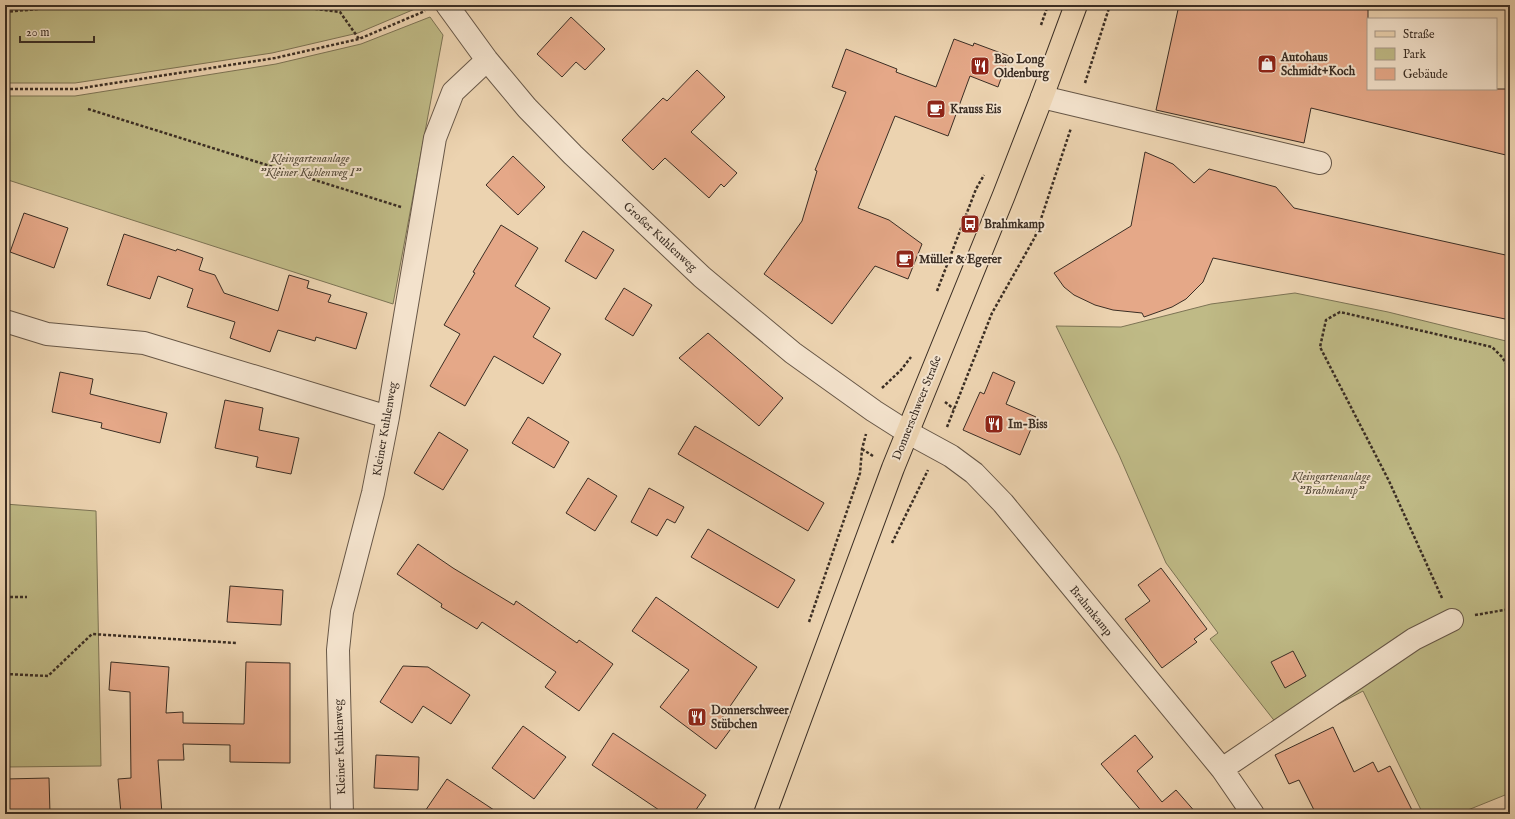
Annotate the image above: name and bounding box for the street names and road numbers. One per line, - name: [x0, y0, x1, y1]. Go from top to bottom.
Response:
- street label: Großer Kuhlenweg: [620, 199, 700, 275]
- street label: Donnerschweer Straße: [889, 353, 945, 463]
- street label: Kleiner Kuhlenweg: [369, 380, 401, 477]
- street label: Brahmkamp: [1065, 583, 1116, 640]
- street label: Kleiner Kuhlenweg: [331, 698, 349, 795]

